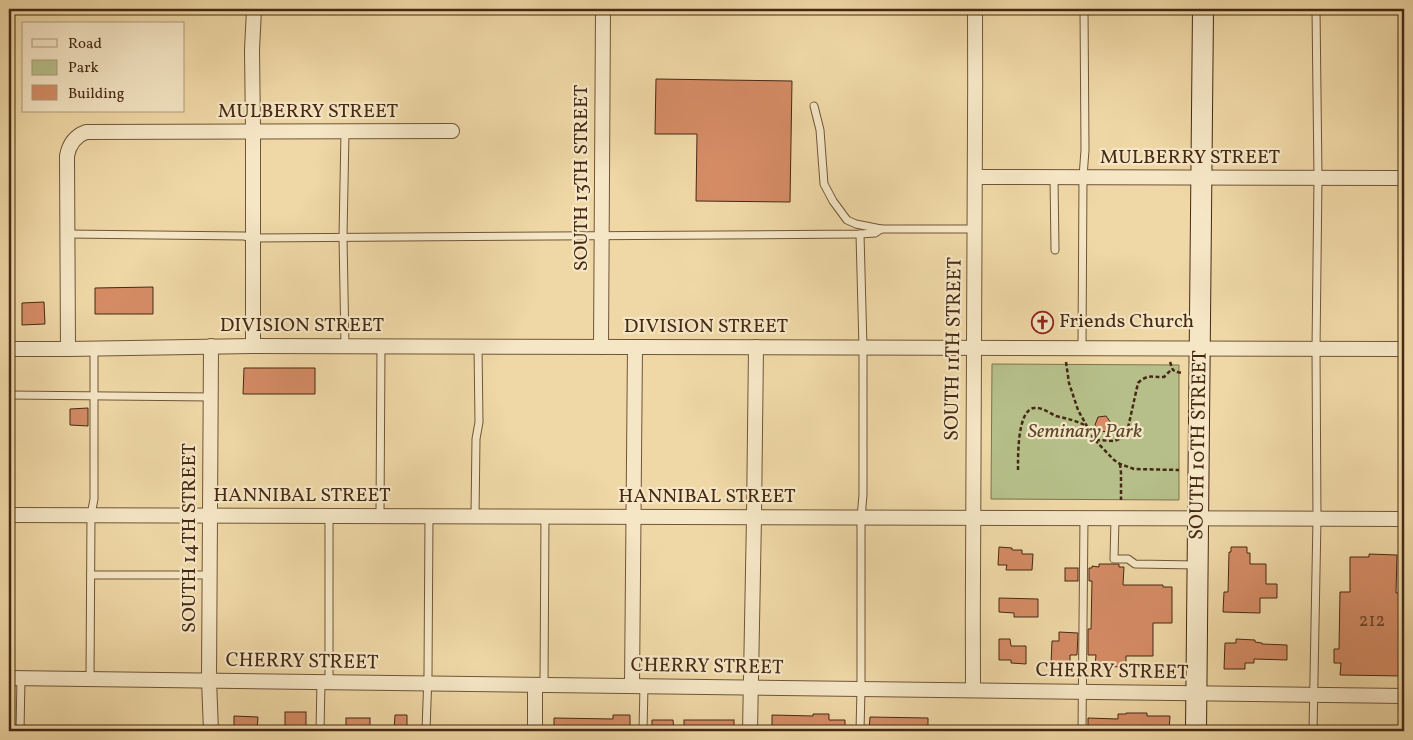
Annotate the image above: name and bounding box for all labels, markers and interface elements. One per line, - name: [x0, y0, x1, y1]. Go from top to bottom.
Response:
- legend: [22, 22, 185, 112]
- text: Road: [68, 34, 102, 55]
- text: Park: [68, 58, 99, 79]
- text: Building: [68, 84, 125, 105]
- street label: SOUTH 13TH STREET: [568, 84, 596, 271]
- street label: MULBERRY STREET: [218, 98, 399, 126]
- street label: MULBERRY STREET: [1100, 144, 1281, 172]
- street label: SOUTH 11TH STREET: [938, 256, 970, 441]
- place label: Friends Church: [1059, 308, 1194, 336]
- church icon: Friends Church: [1031, 310, 1055, 334]
- street label: DIVISION STREET: [220, 312, 385, 340]
- street label: DIVISION STREET: [624, 313, 789, 341]
- street label: SOUTH 10TH STREET: [1183, 350, 1215, 540]
- park label: Seminary Park: [1028, 418, 1142, 446]
- street label: SOUTH 14TH STREET: [176, 443, 204, 633]
- street label: HANNIBAL STREET: [213, 482, 391, 510]
- street label: HANNIBAL STREET: [618, 483, 796, 511]
- house number: 212: [1359, 609, 1385, 634]
- street label: CHERRY STREET: [225, 647, 379, 677]
- street label: CHERRY STREET: [630, 652, 784, 682]
- street label: CHERRY STREET: [1035, 657, 1189, 687]

